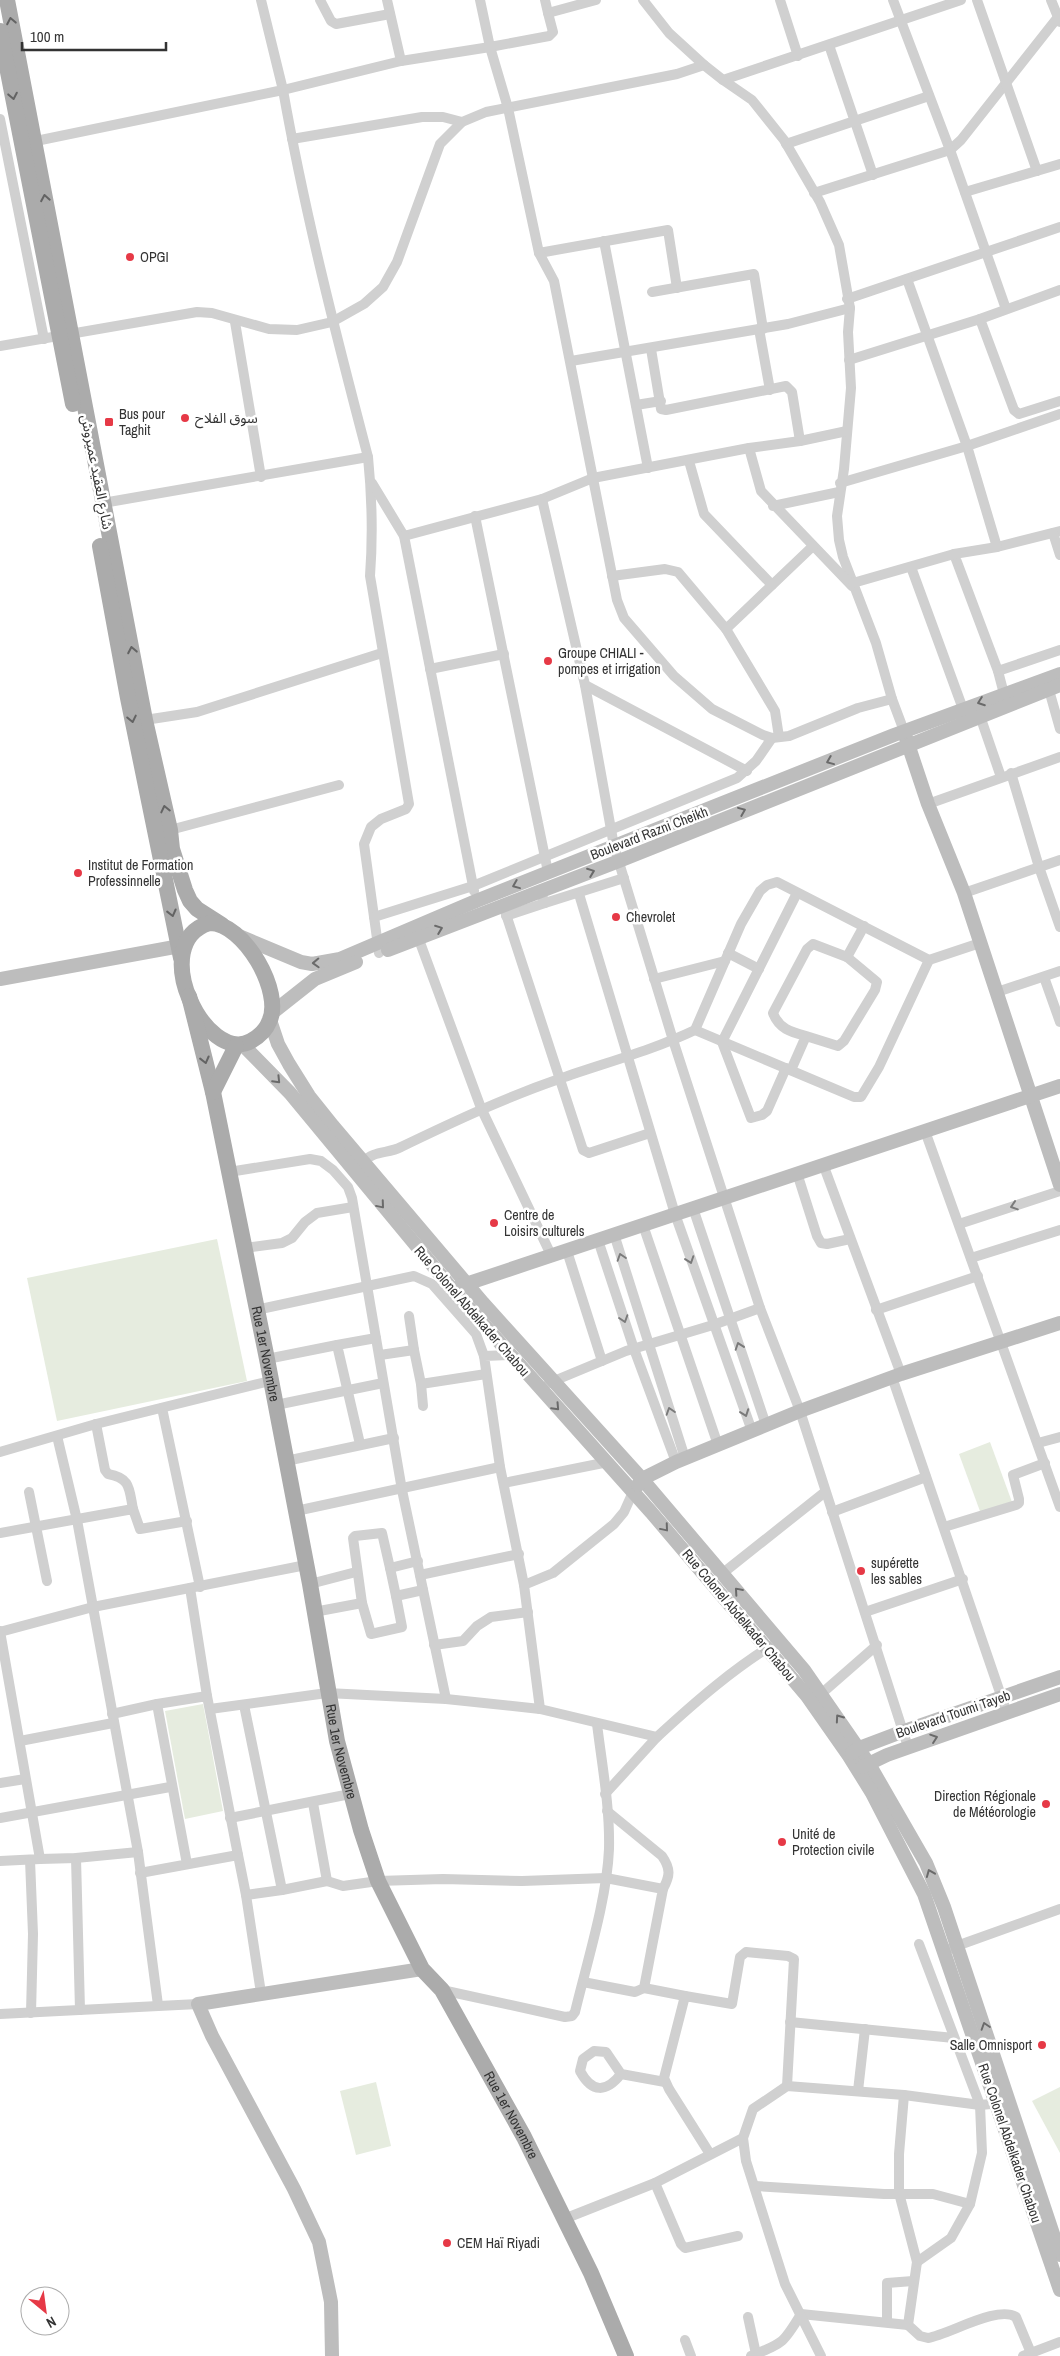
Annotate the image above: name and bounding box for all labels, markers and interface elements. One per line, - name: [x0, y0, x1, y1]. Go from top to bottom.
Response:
- one-way arrow: [6, 17, 17, 26]
- scale bar: [22, 20, 166, 52]
- text: 100 m: [30, 26, 64, 47]
- one-way arrow: [7, 91, 18, 100]
- one-way arrow: [41, 194, 51, 202]
- place label: OPGI: [140, 248, 169, 266]
- marker: OPGI: [124, 251, 136, 263]
- place label: Bus pour Taghit: [119, 405, 165, 439]
- place label: سوق الفلاح: [195, 409, 258, 429]
- marker: سوق الفلاح: [179, 412, 191, 424]
- street label: شارع العقيد عميروش: [75, 413, 117, 531]
- marker: Bus pour Taghit: [103, 416, 115, 428]
- place label: Groupe CHIALI - pompes et irrigation: [558, 644, 661, 678]
- one-way arrow: [127, 645, 137, 654]
- marker: Groupe CHIALI - pompes et irrigation: [542, 655, 554, 667]
- one-way arrow: [978, 697, 986, 707]
- one-way arrow: [126, 715, 137, 724]
- one-way arrow: [826, 755, 835, 765]
- street label: Boulevard Razni Cheikh: [588, 802, 710, 864]
- one-way arrow: [160, 804, 171, 813]
- one-way arrow: [737, 807, 746, 818]
- place label: Institut de Formation Professinnelle: [88, 856, 193, 890]
- marker: Institut de Formation Professinnelle: [72, 867, 84, 879]
- one-way arrow: [586, 867, 595, 878]
- one-way arrow: [512, 879, 521, 889]
- one-way arrow: [166, 908, 177, 917]
- place label: Chevrolet: [626, 908, 675, 926]
- marker: Chevrolet: [610, 911, 622, 923]
- one-way arrow: [434, 925, 443, 936]
- one-way arrow: [312, 958, 320, 968]
- one-way arrow: [199, 1055, 210, 1064]
- one-way arrow: [271, 1074, 280, 1083]
- one-way arrow: [376, 1199, 385, 1208]
- one-way arrow: [1010, 1201, 1018, 1211]
- place label: Centre de Loisirs culturels: [504, 1206, 585, 1240]
- marker: Centre de Loisirs culturels: [488, 1217, 500, 1229]
- street label: Rue Colonel Abdelkader Chabou: [410, 1242, 534, 1380]
- one-way arrow: [617, 1253, 627, 1261]
- one-way arrow: [685, 1256, 695, 1264]
- street label: Rue 1er Novembre: [247, 1304, 284, 1403]
- one-way arrow: [618, 1315, 628, 1323]
- one-way arrow: [734, 1342, 744, 1351]
- one-way arrow: [550, 1402, 559, 1411]
- one-way arrow: [666, 1408, 676, 1416]
- one-way arrow: [739, 1408, 750, 1417]
- one-way arrow: [659, 1522, 667, 1531]
- street label: Rue Colonel Abdelkader Chabou: [678, 1545, 800, 1685]
- place label: supérette les sables: [871, 1554, 922, 1588]
- marker: supérette les sables: [855, 1565, 867, 1577]
- one-way arrow: [735, 1587, 744, 1596]
- street label: Boulevard Toumi Tayeb: [893, 1686, 1013, 1742]
- street label: Rue 1er Novembre: [322, 1703, 361, 1801]
- one-way arrow: [836, 1715, 844, 1724]
- one-way arrow: [930, 1734, 938, 1744]
- place label: Direction Régionale de Météorologie: [934, 1787, 1036, 1821]
- marker: Direction Régionale de Météorologie: [1040, 1798, 1052, 1810]
- place label: Unité de Protection civile: [792, 1825, 874, 1859]
- marker: Unité de Protection civile: [776, 1836, 788, 1848]
- one-way arrow: [925, 1869, 936, 1878]
- one-way arrow: [981, 2022, 991, 2031]
- place label: Salle Omnisport: [950, 2036, 1032, 2054]
- marker: Salle Omnisport: [1036, 2039, 1048, 2051]
- street label: Rue Colonel Abdelkader Chabou: [974, 2061, 1046, 2225]
- street label: Rue 1er Novembre: [480, 2068, 542, 2162]
- place label: CEM Haï Riyadi: [457, 2234, 540, 2252]
- marker: CEM Haï Riyadi: [441, 2237, 453, 2249]
- north arrow: [20, 2286, 70, 2336]
- text: N: [43, 2312, 59, 2332]

